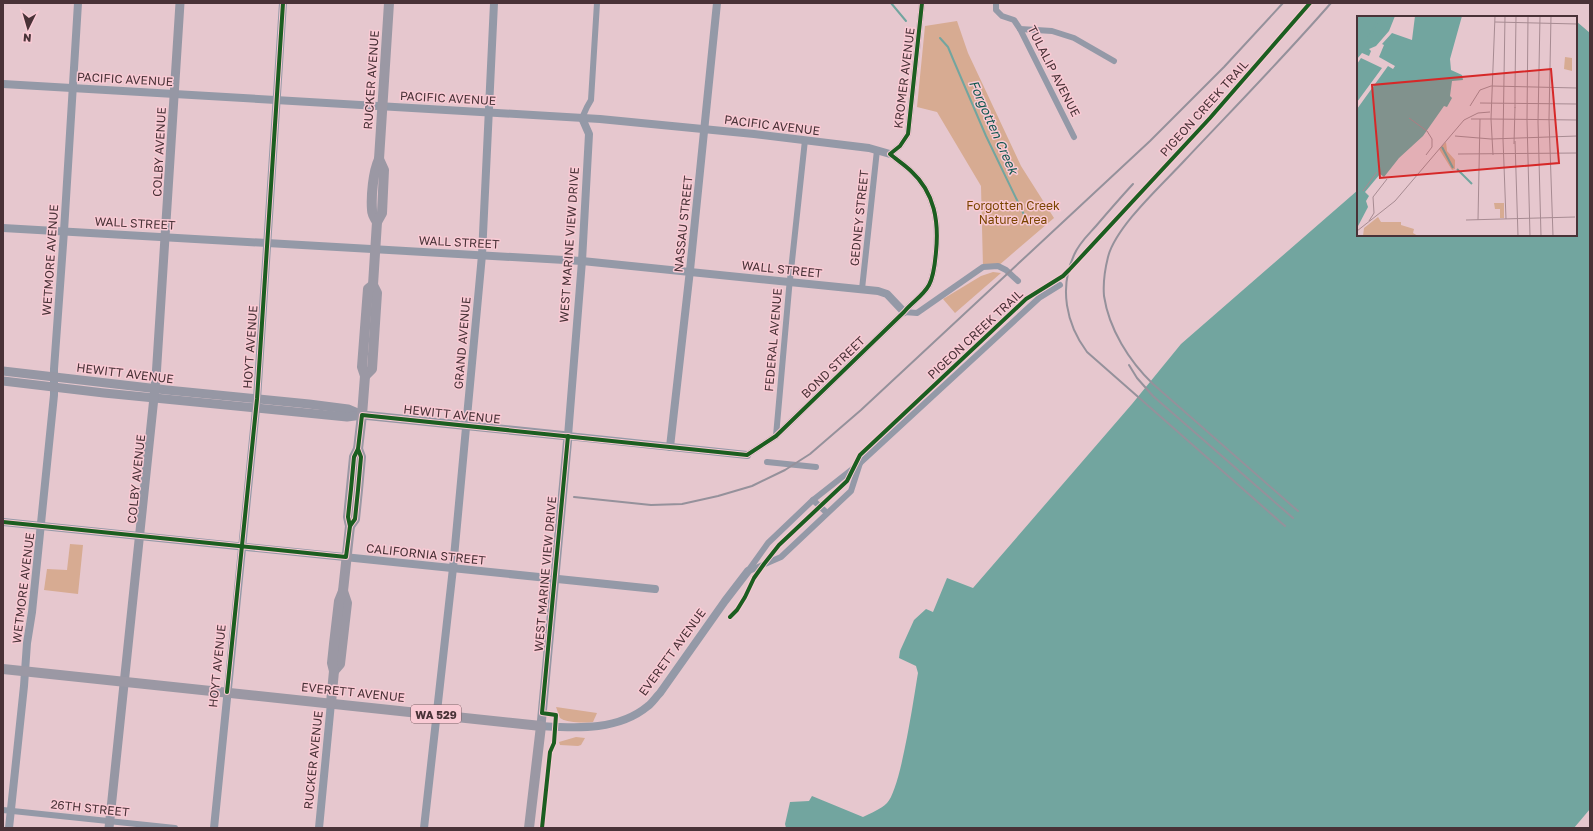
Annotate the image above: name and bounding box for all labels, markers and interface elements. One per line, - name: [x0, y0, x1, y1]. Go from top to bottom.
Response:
- north arrow: [8, 8, 48, 48]
- inset map: [1357, 16, 1577, 236]
- street label: TULALIP AVENUE: [1025, 23, 1083, 119]
- street label: KROMER AVENUE: [890, 27, 918, 129]
- street label: RUCKER AVENUE: [360, 30, 382, 130]
- text: N: [22, 32, 32, 45]
- street label: PIGEON CREEK TRAIL: [1157, 56, 1251, 159]
- street label: PACIFIC AVENUE: [77, 69, 173, 89]
- water label: Forgotten Creek: [966, 77, 1023, 178]
- street label: PACIFIC AVENUE: [400, 88, 496, 108]
- street label: COLBY AVENUE: [149, 107, 169, 197]
- street label: PACIFIC AVENUE: [723, 112, 821, 138]
- street label: WEST MARINE VIEW DRIVE: [556, 167, 582, 323]
- street label: GEDNEY STREET: [846, 169, 872, 267]
- street label: NASSAU STREET: [670, 174, 696, 273]
- park label: Forgotten Creek Nature Area: [966, 198, 1060, 227]
- street label: WETMORE AVENUE: [39, 204, 61, 316]
- street label: WALL STREET: [94, 213, 176, 233]
- street label: WALL STREET: [418, 232, 500, 252]
- street label: WALL STREET: [741, 257, 824, 281]
- street label: PIGEON CREEK TRAIL: [924, 286, 1026, 382]
- street label: FEDERAL AVENUE: [761, 288, 785, 392]
- street label: GRAND AVENUE: [450, 296, 474, 390]
- street label: HOYT AVENUE: [240, 305, 260, 389]
- street label: BOND STREET: [798, 332, 868, 401]
- street label: HEWITT AVENUE: [76, 360, 174, 386]
- street label: HEWITT AVENUE: [403, 401, 501, 427]
- street label: COLBY AVENUE: [124, 434, 148, 524]
- street label: WEST MARINE VIEW DRIVE: [531, 496, 559, 652]
- street label: WETMORE AVENUE: [9, 532, 37, 644]
- street label: CALIFORNIA STREET: [366, 540, 487, 568]
- street label: EVERETT AVENUE: [635, 605, 709, 699]
- street label: HOYT AVENUE: [205, 624, 229, 708]
- street label: EVERETT AVENUE: [300, 679, 406, 705]
- road number: WA 529: [411, 705, 461, 723]
- street label: RUCKER AVENUE: [300, 710, 326, 810]
- street label: 26TH STREET: [50, 796, 131, 820]

